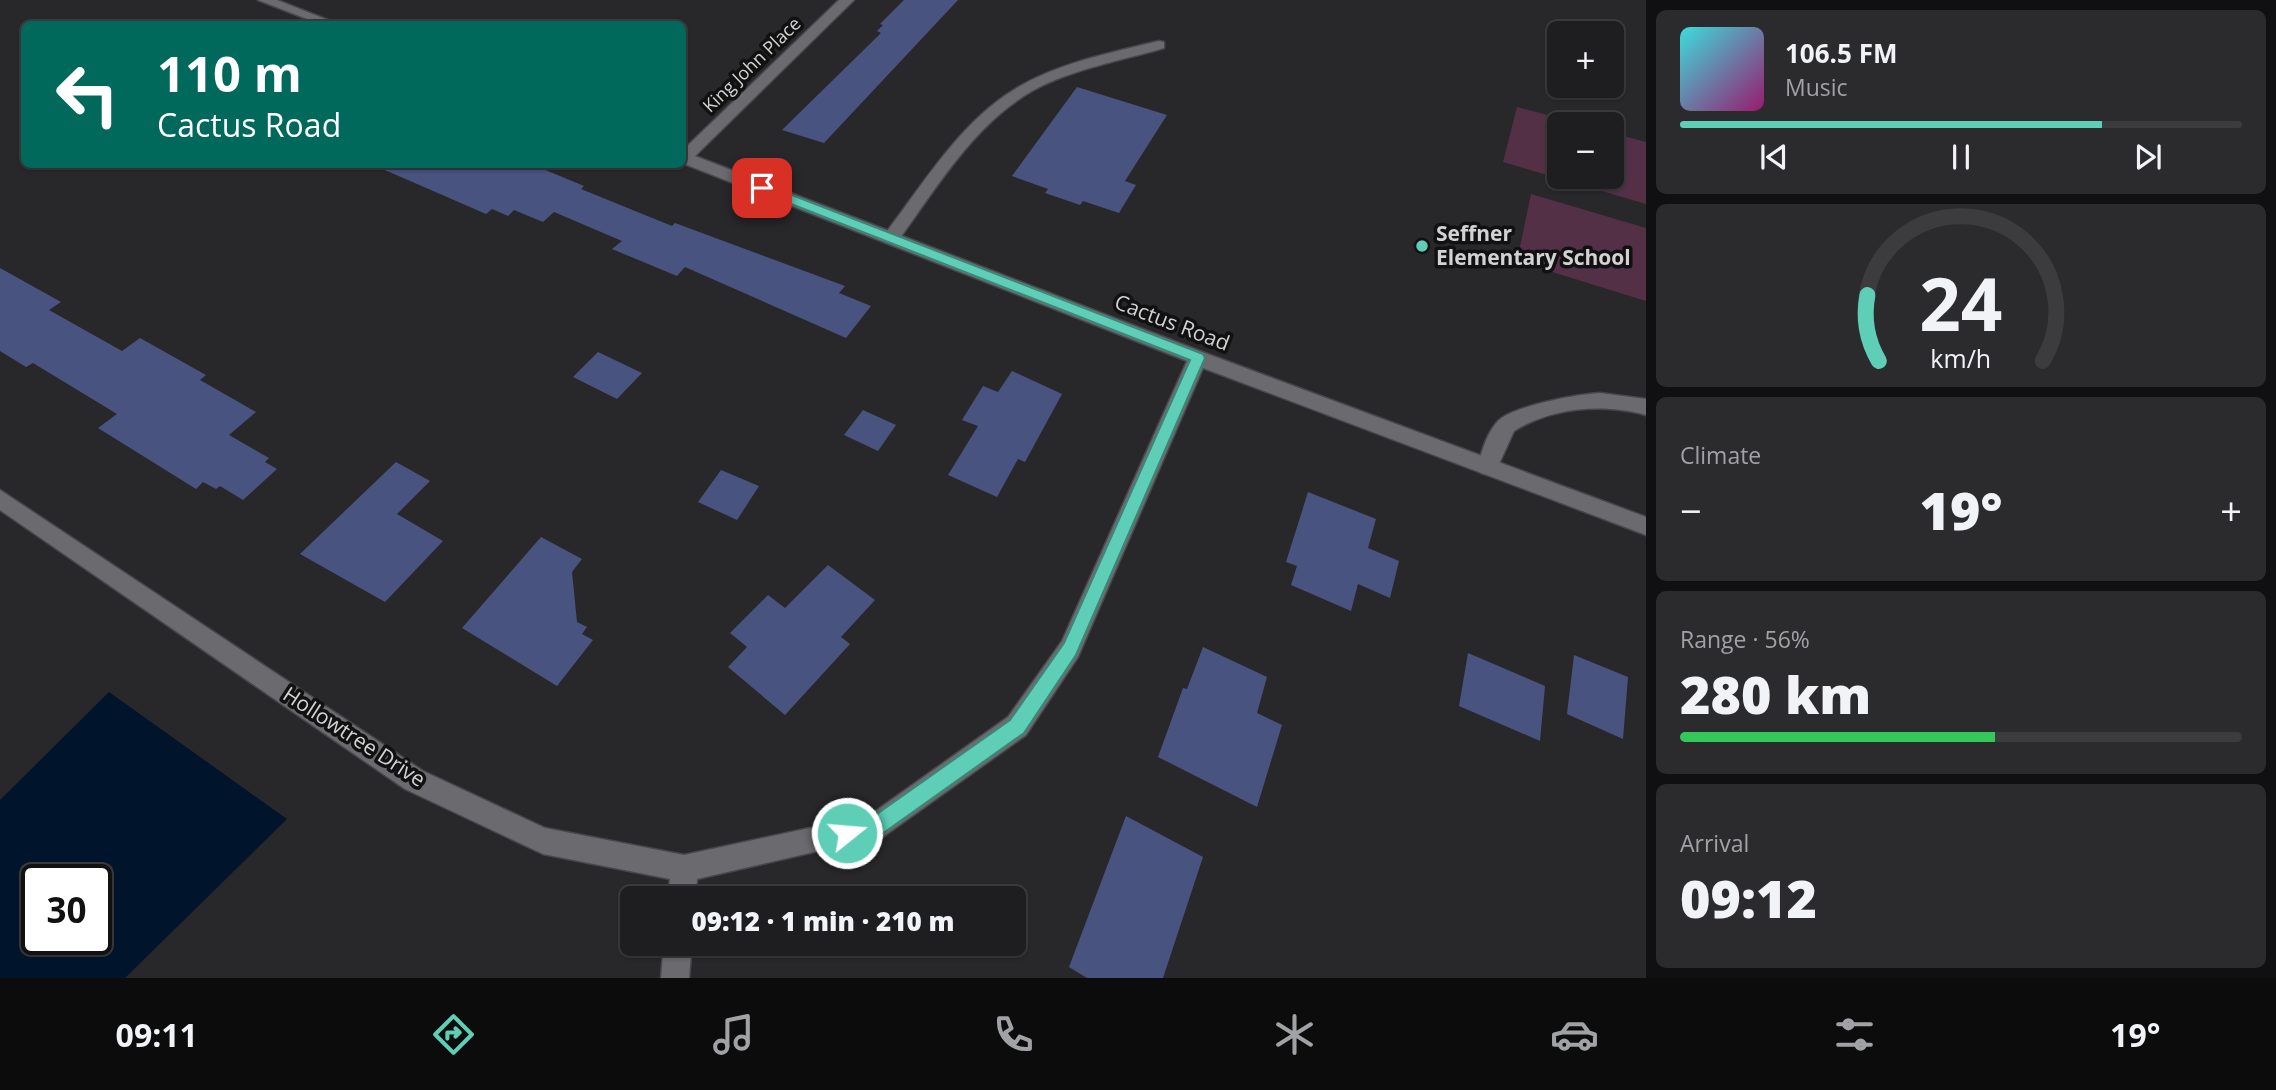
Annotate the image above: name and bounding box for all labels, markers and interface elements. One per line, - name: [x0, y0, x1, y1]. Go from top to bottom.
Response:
- street label: King John Place: [697, 11, 806, 117]
- map controls: [1547, 21, 1624, 189]
- button: +: [1547, 21, 1624, 98]
- text: 106.5 FM: [1785, 35, 1897, 71]
- text: 110 m: [157, 40, 302, 106]
- icon: left: [42, 49, 133, 140]
- text: Music: [1785, 71, 1848, 103]
- text: Cactus Road: [157, 103, 341, 146]
- button: −: [1547, 112, 1624, 189]
- icon: previous: [1755, 138, 1793, 176]
- icon: pause: [1942, 138, 1980, 176]
- icon: next: [2129, 138, 2167, 176]
- pin: [732, 158, 792, 218]
- icon: arrive: [743, 169, 781, 207]
- place label: Seffner Elementary School: [1436, 219, 1631, 271]
- marker: Seffner Elementary School: [1414, 238, 1430, 254]
- text: 24: [1919, 254, 2003, 353]
- street label: Cactus Road: [1111, 287, 1234, 357]
- text: km/h: [1931, 341, 1991, 375]
- text: Climate: [1680, 439, 1761, 471]
- text: 19°: [1920, 474, 2002, 545]
- text: −: [1680, 484, 1702, 536]
- text: +: [2220, 484, 2242, 536]
- text: Range · 56%: [1680, 623, 1810, 655]
- text: 280 km: [1680, 658, 1871, 729]
- street label: Hollowtree Drive: [278, 680, 431, 793]
- position arrow: [810, 796, 884, 870]
- text: Arrival: [1680, 827, 1749, 859]
- text: 09:12: [1680, 862, 1817, 933]
- speed limit sign: 30: [21, 864, 112, 955]
- text: 09:12 · 1 min · 210 m: [692, 903, 954, 939]
- icon: directions: [429, 1010, 478, 1059]
- icon: music: [709, 1010, 758, 1059]
- icon: phone: [989, 1010, 1038, 1059]
- icon: climate: [1270, 1010, 1319, 1059]
- icon: car: [1550, 1010, 1599, 1059]
- icon: filters: [1830, 1010, 1879, 1059]
- text: 09:11: [116, 1013, 198, 1056]
- text: 19°: [2110, 1013, 2160, 1056]

